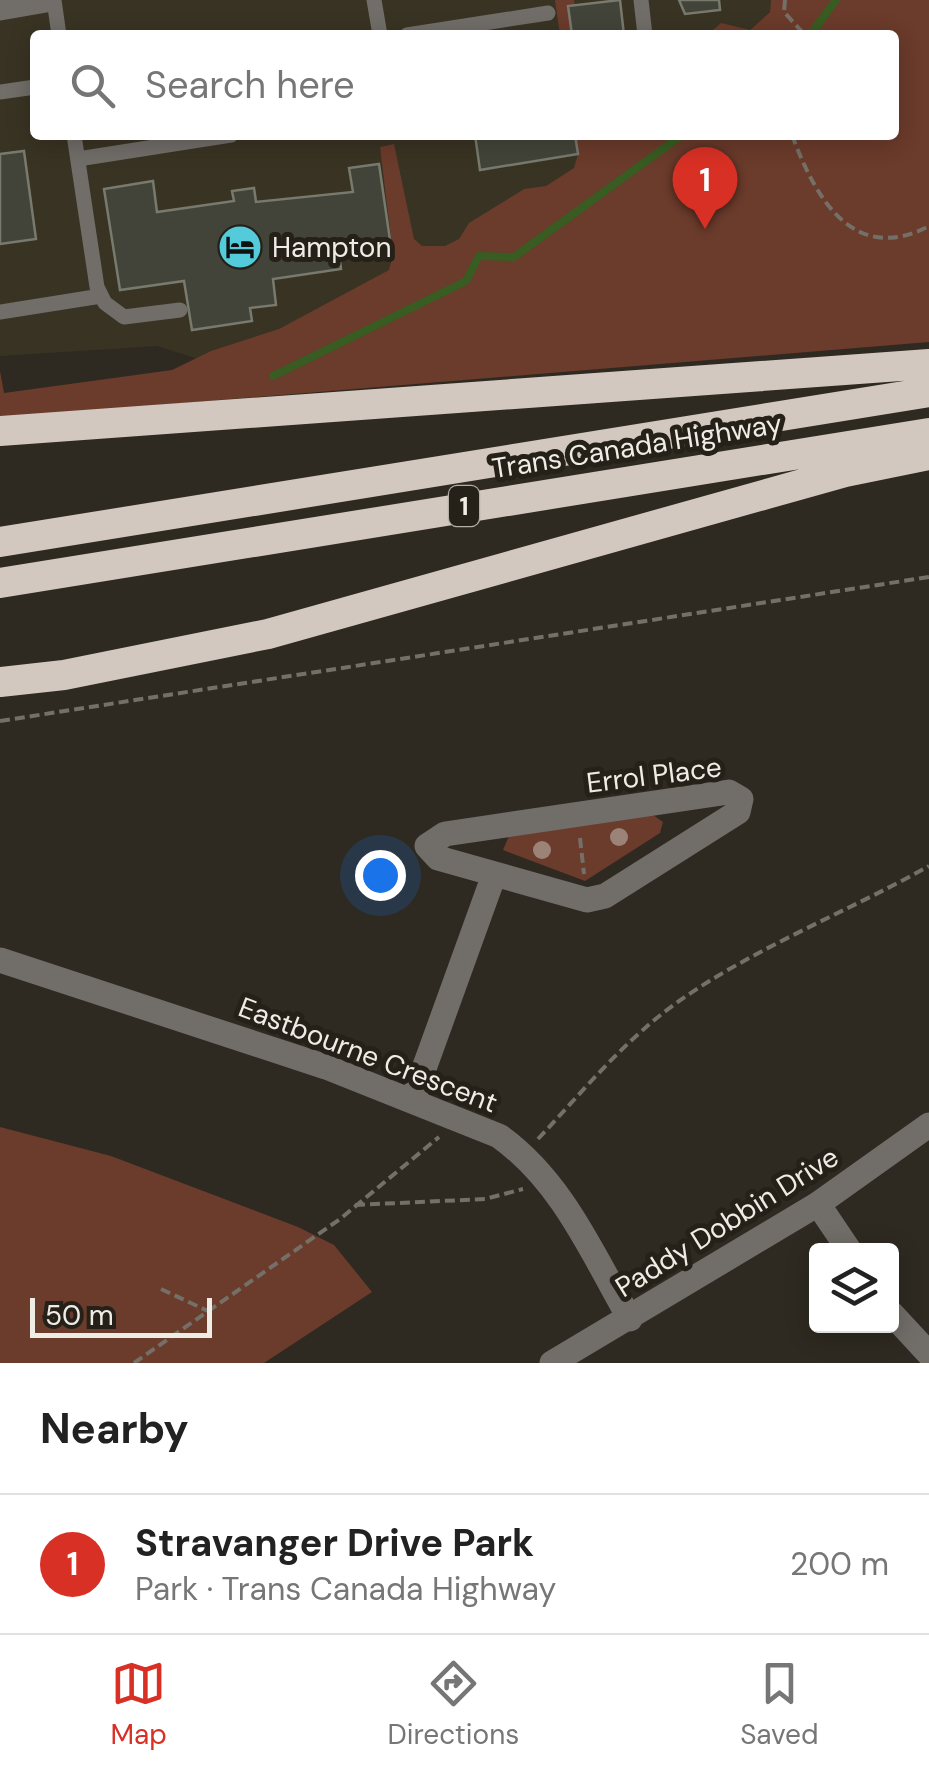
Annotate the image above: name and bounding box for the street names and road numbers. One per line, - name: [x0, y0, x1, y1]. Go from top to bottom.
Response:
- street label: Trans Canada Highway: [489, 405, 785, 487]
- road number: 1: [449, 486, 479, 526]
- street label: Errol Place: [584, 748, 724, 802]
- street label: Eastbourne Crescent: [233, 989, 503, 1121]
- street label: Paddy Dobbin Drive: [608, 1138, 846, 1306]

